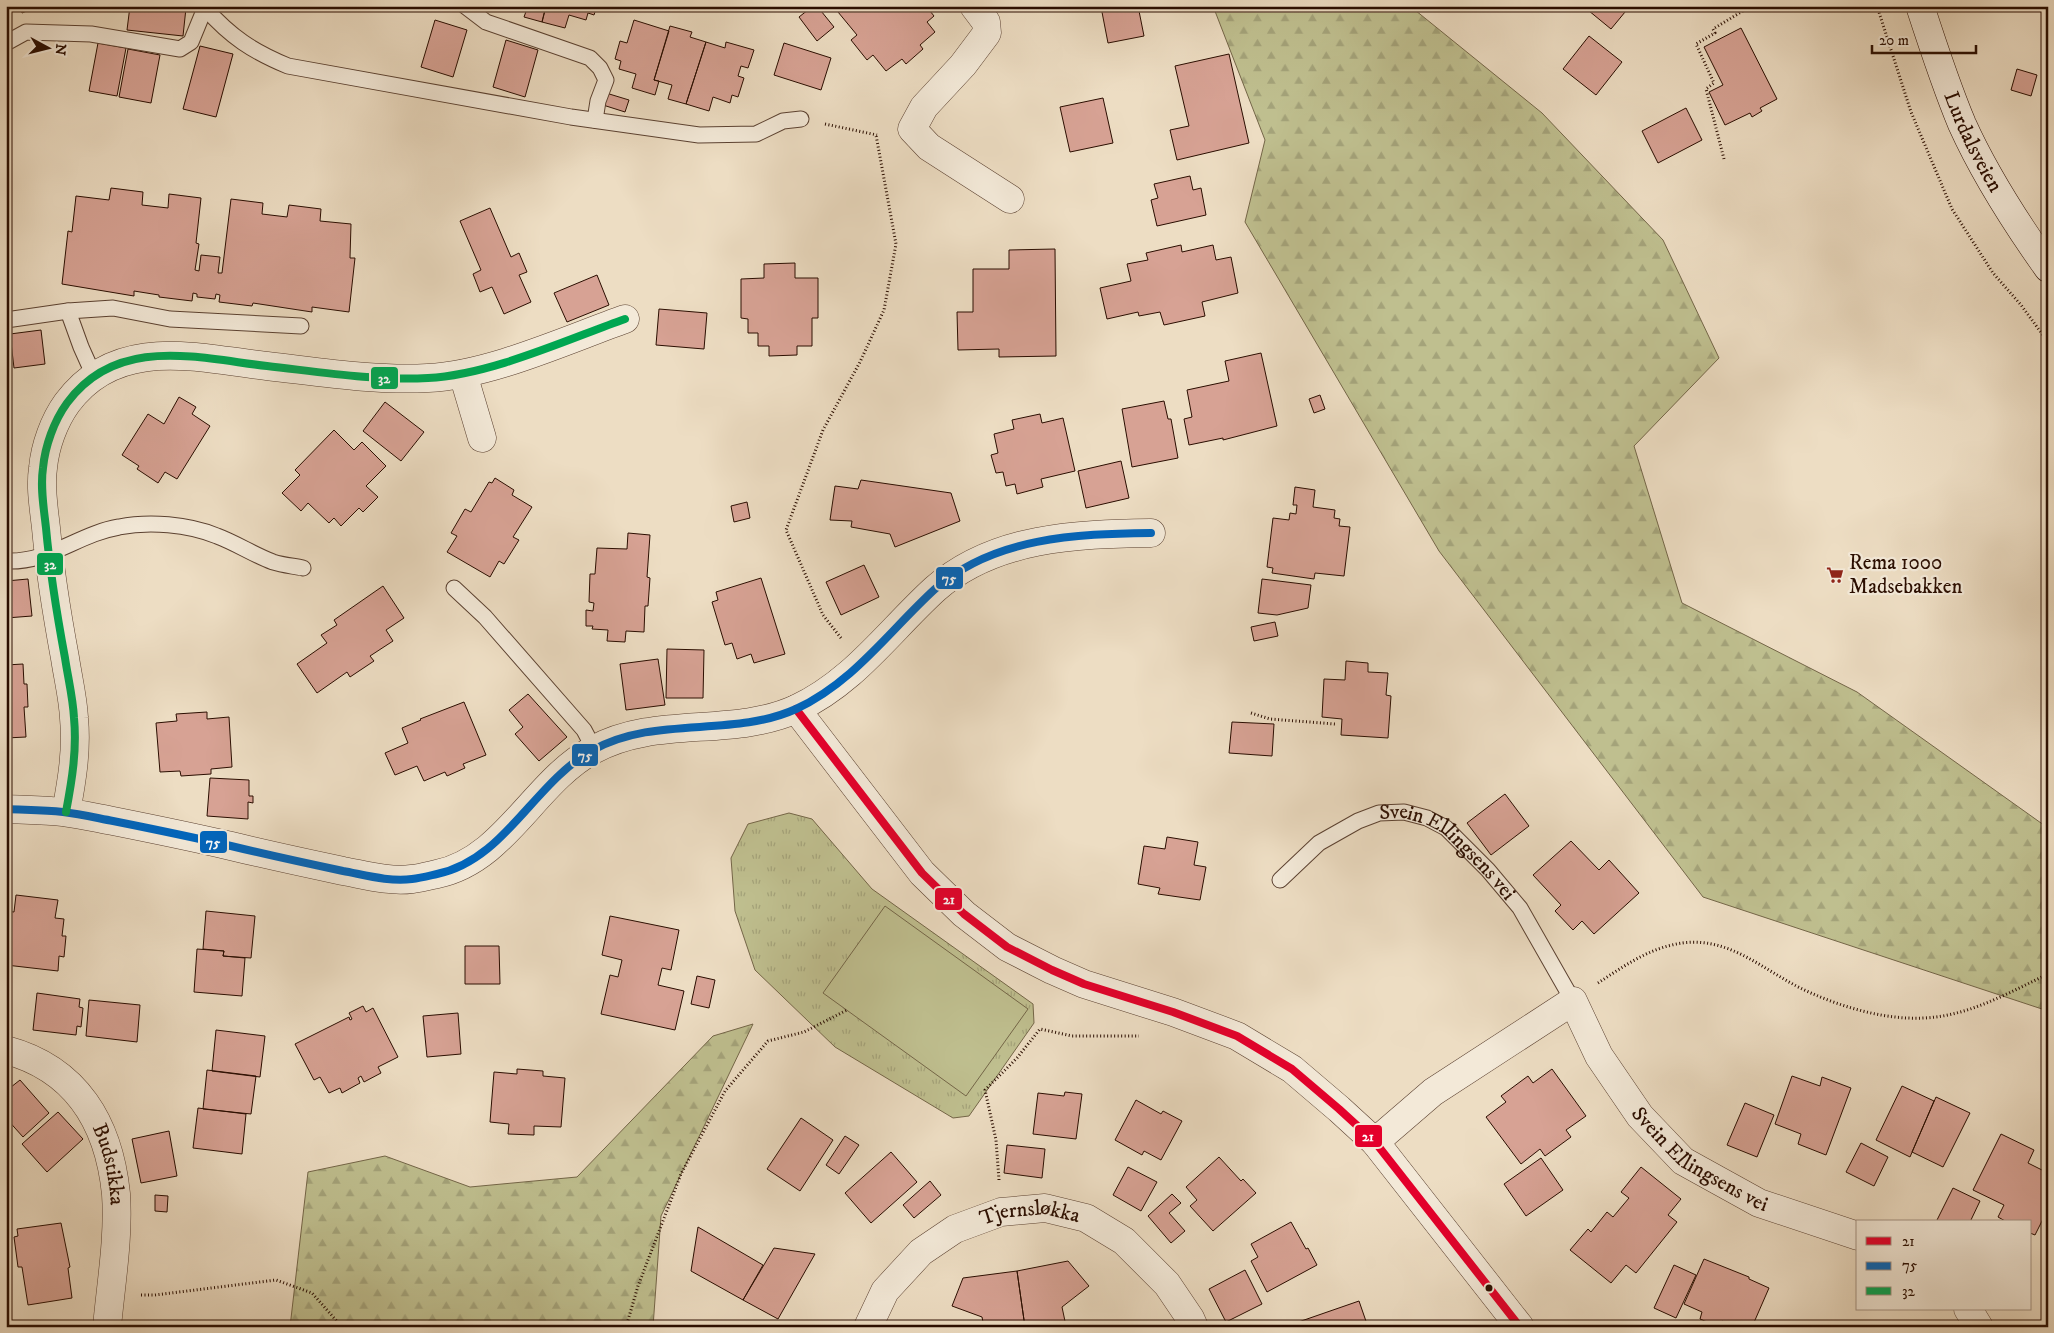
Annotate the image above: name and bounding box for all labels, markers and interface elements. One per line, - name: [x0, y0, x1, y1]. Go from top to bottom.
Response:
- north arrow: [22, 22, 72, 72]
- scale bar: [1872, 22, 1975, 54]
- text: 20 m: [1879, 31, 1909, 50]
- text: N: [50, 43, 70, 57]
- street label: Lurdalsveien: [1937, 88, 2008, 197]
- line badge: 32: [370, 366, 399, 390]
- text: 32: [378, 370, 391, 388]
- place label: Rema 1000 Madsebakken: [1849, 550, 1962, 600]
- line badge: 32: [36, 552, 64, 576]
- text: 32: [44, 556, 57, 574]
- supermarket icon: Rema 1000 Madsebakken: [1825, 565, 1845, 585]
- line badge: 75: [935, 566, 964, 590]
- text: 75: [942, 570, 956, 588]
- line badge: 75: [571, 743, 599, 767]
- text: 75: [578, 747, 592, 765]
- street label: Svein Ellingsens vei: [1379, 799, 1521, 906]
- line badge: 75: [199, 830, 228, 854]
- text: 75: [206, 834, 220, 852]
- line badge: 21: [934, 887, 963, 911]
- text: 21: [943, 891, 955, 909]
- street label: Svein Ellingsens vei: [1625, 1102, 1771, 1218]
- street label: Budstikka: [86, 1120, 130, 1206]
- line badge: 21: [1354, 1124, 1383, 1148]
- text: 21: [1362, 1128, 1374, 1146]
- street label: Tjernsløkka: [976, 1194, 1083, 1232]
- legend: [1856, 1220, 2032, 1310]
- text: 21: [1902, 1232, 1915, 1251]
- text: 75: [1902, 1256, 1918, 1275]
- text: 32: [1902, 1282, 1916, 1301]
- unlabelled marker: [1484, 1283, 1494, 1293]

